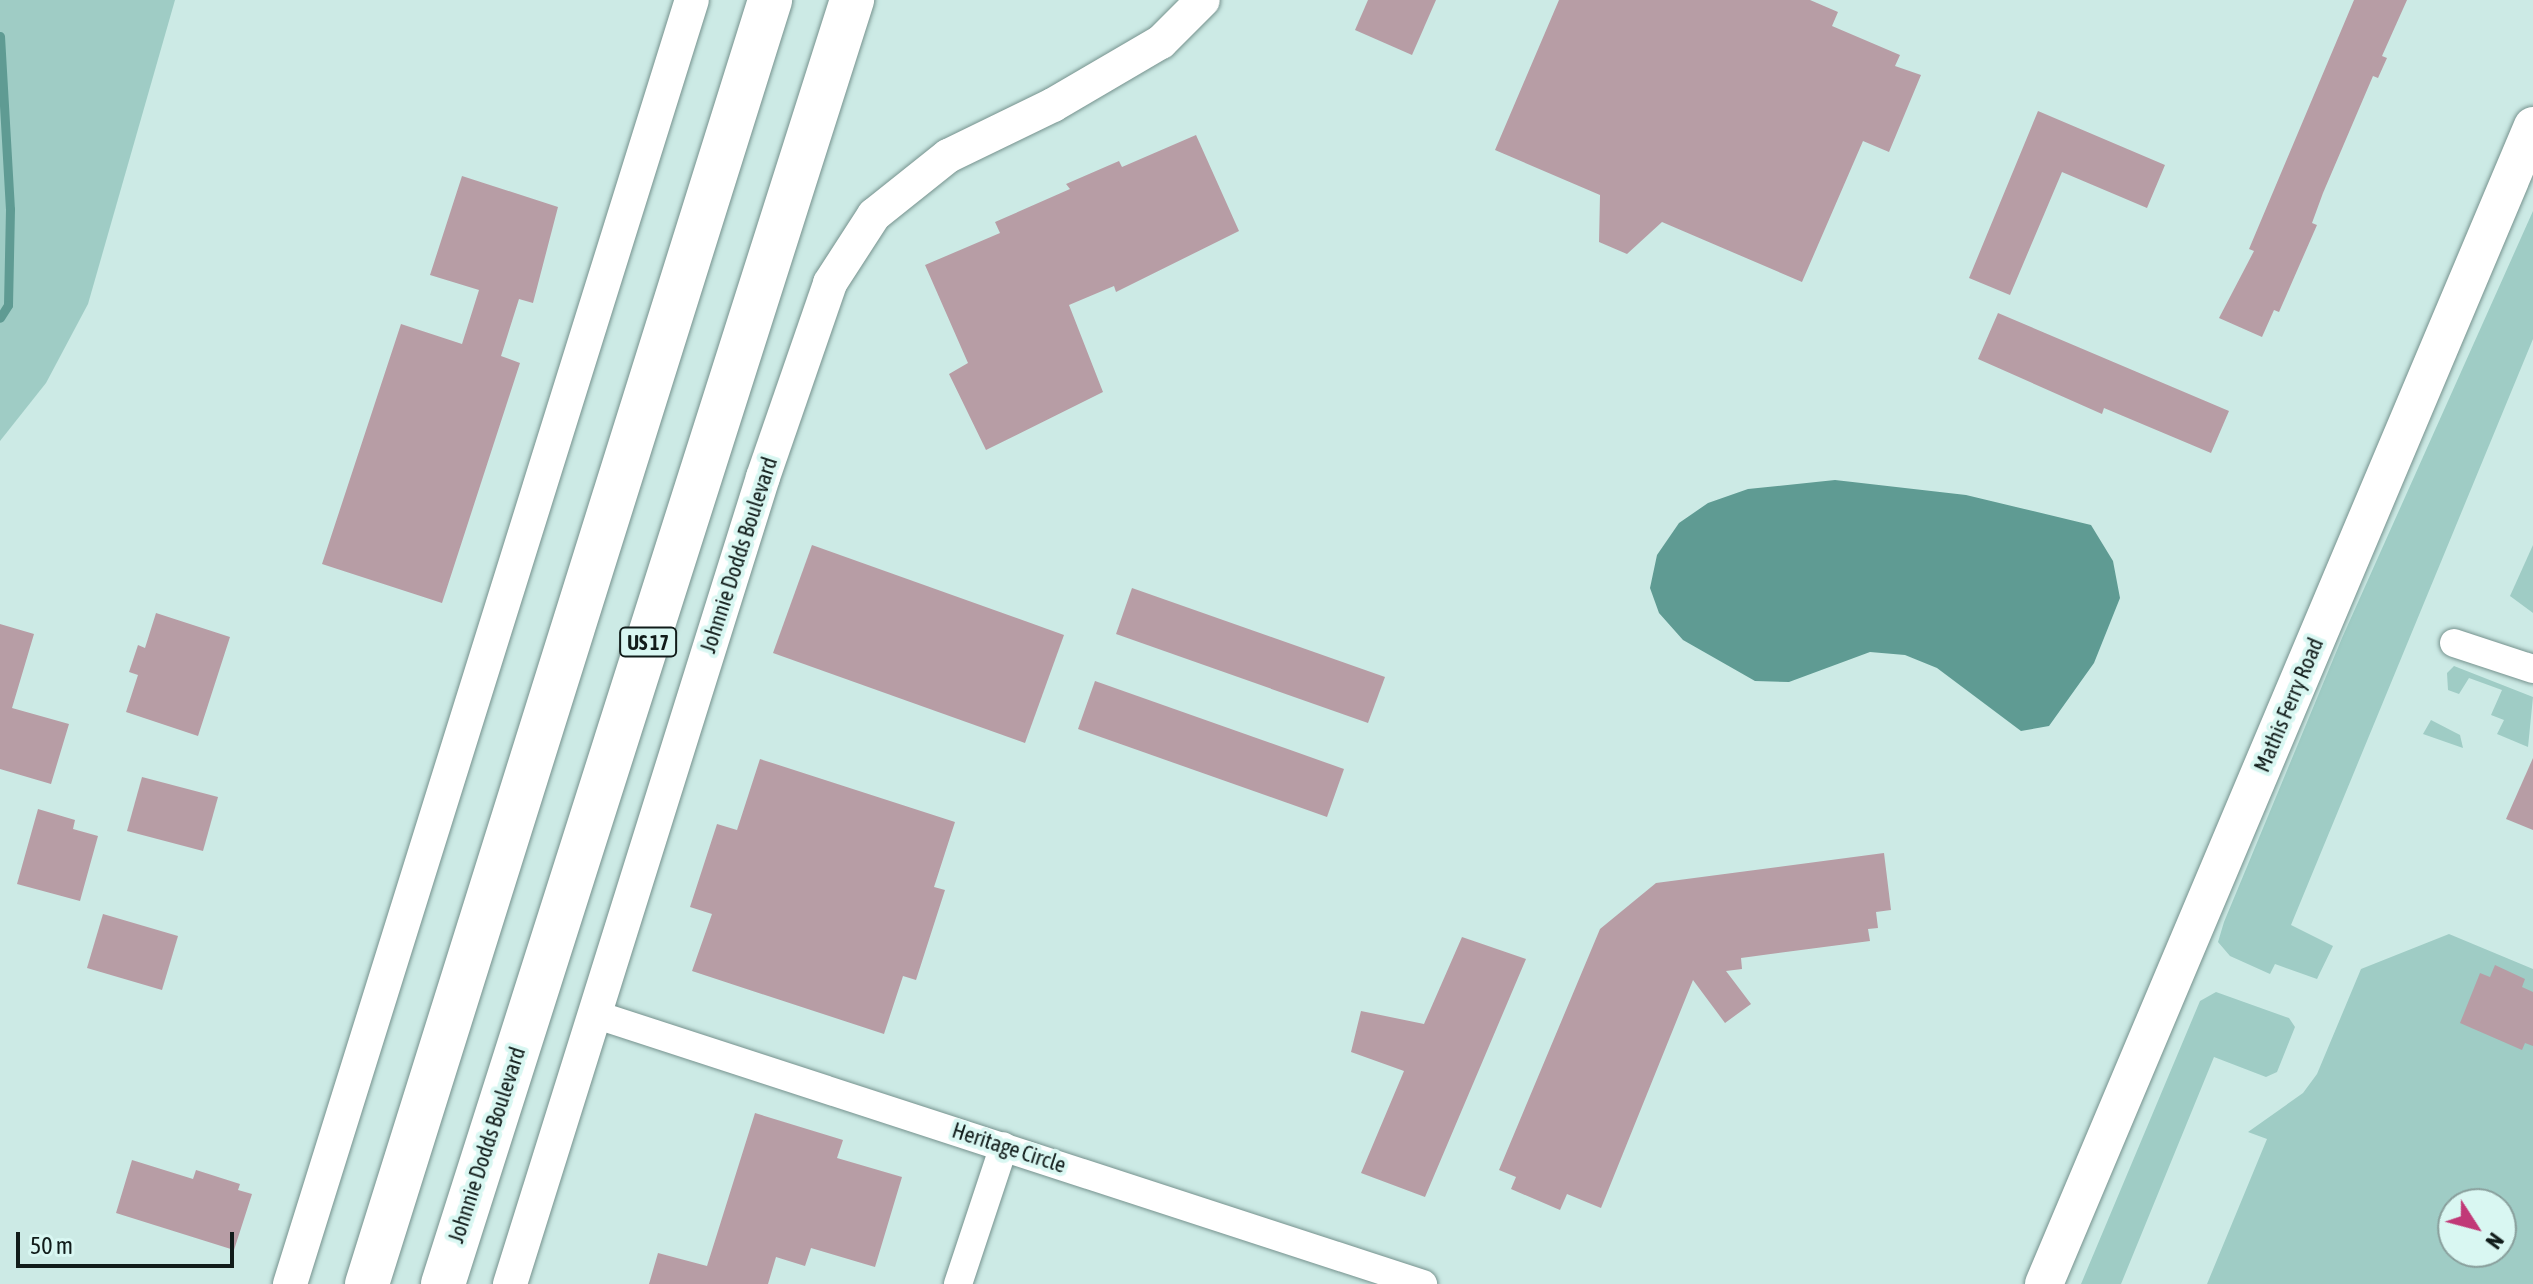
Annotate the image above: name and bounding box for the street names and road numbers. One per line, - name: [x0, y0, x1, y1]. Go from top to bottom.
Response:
- street label: Johnnie Dodds Boulevard: [695, 454, 783, 656]
- road number: US 17: [618, 626, 678, 658]
- street label: Mathis Ferry Road: [2249, 634, 2329, 776]
- street label: Johnnie Dodds Boulevard: [443, 1044, 531, 1246]
- street label: Heritage Circle: [949, 1117, 1069, 1179]

